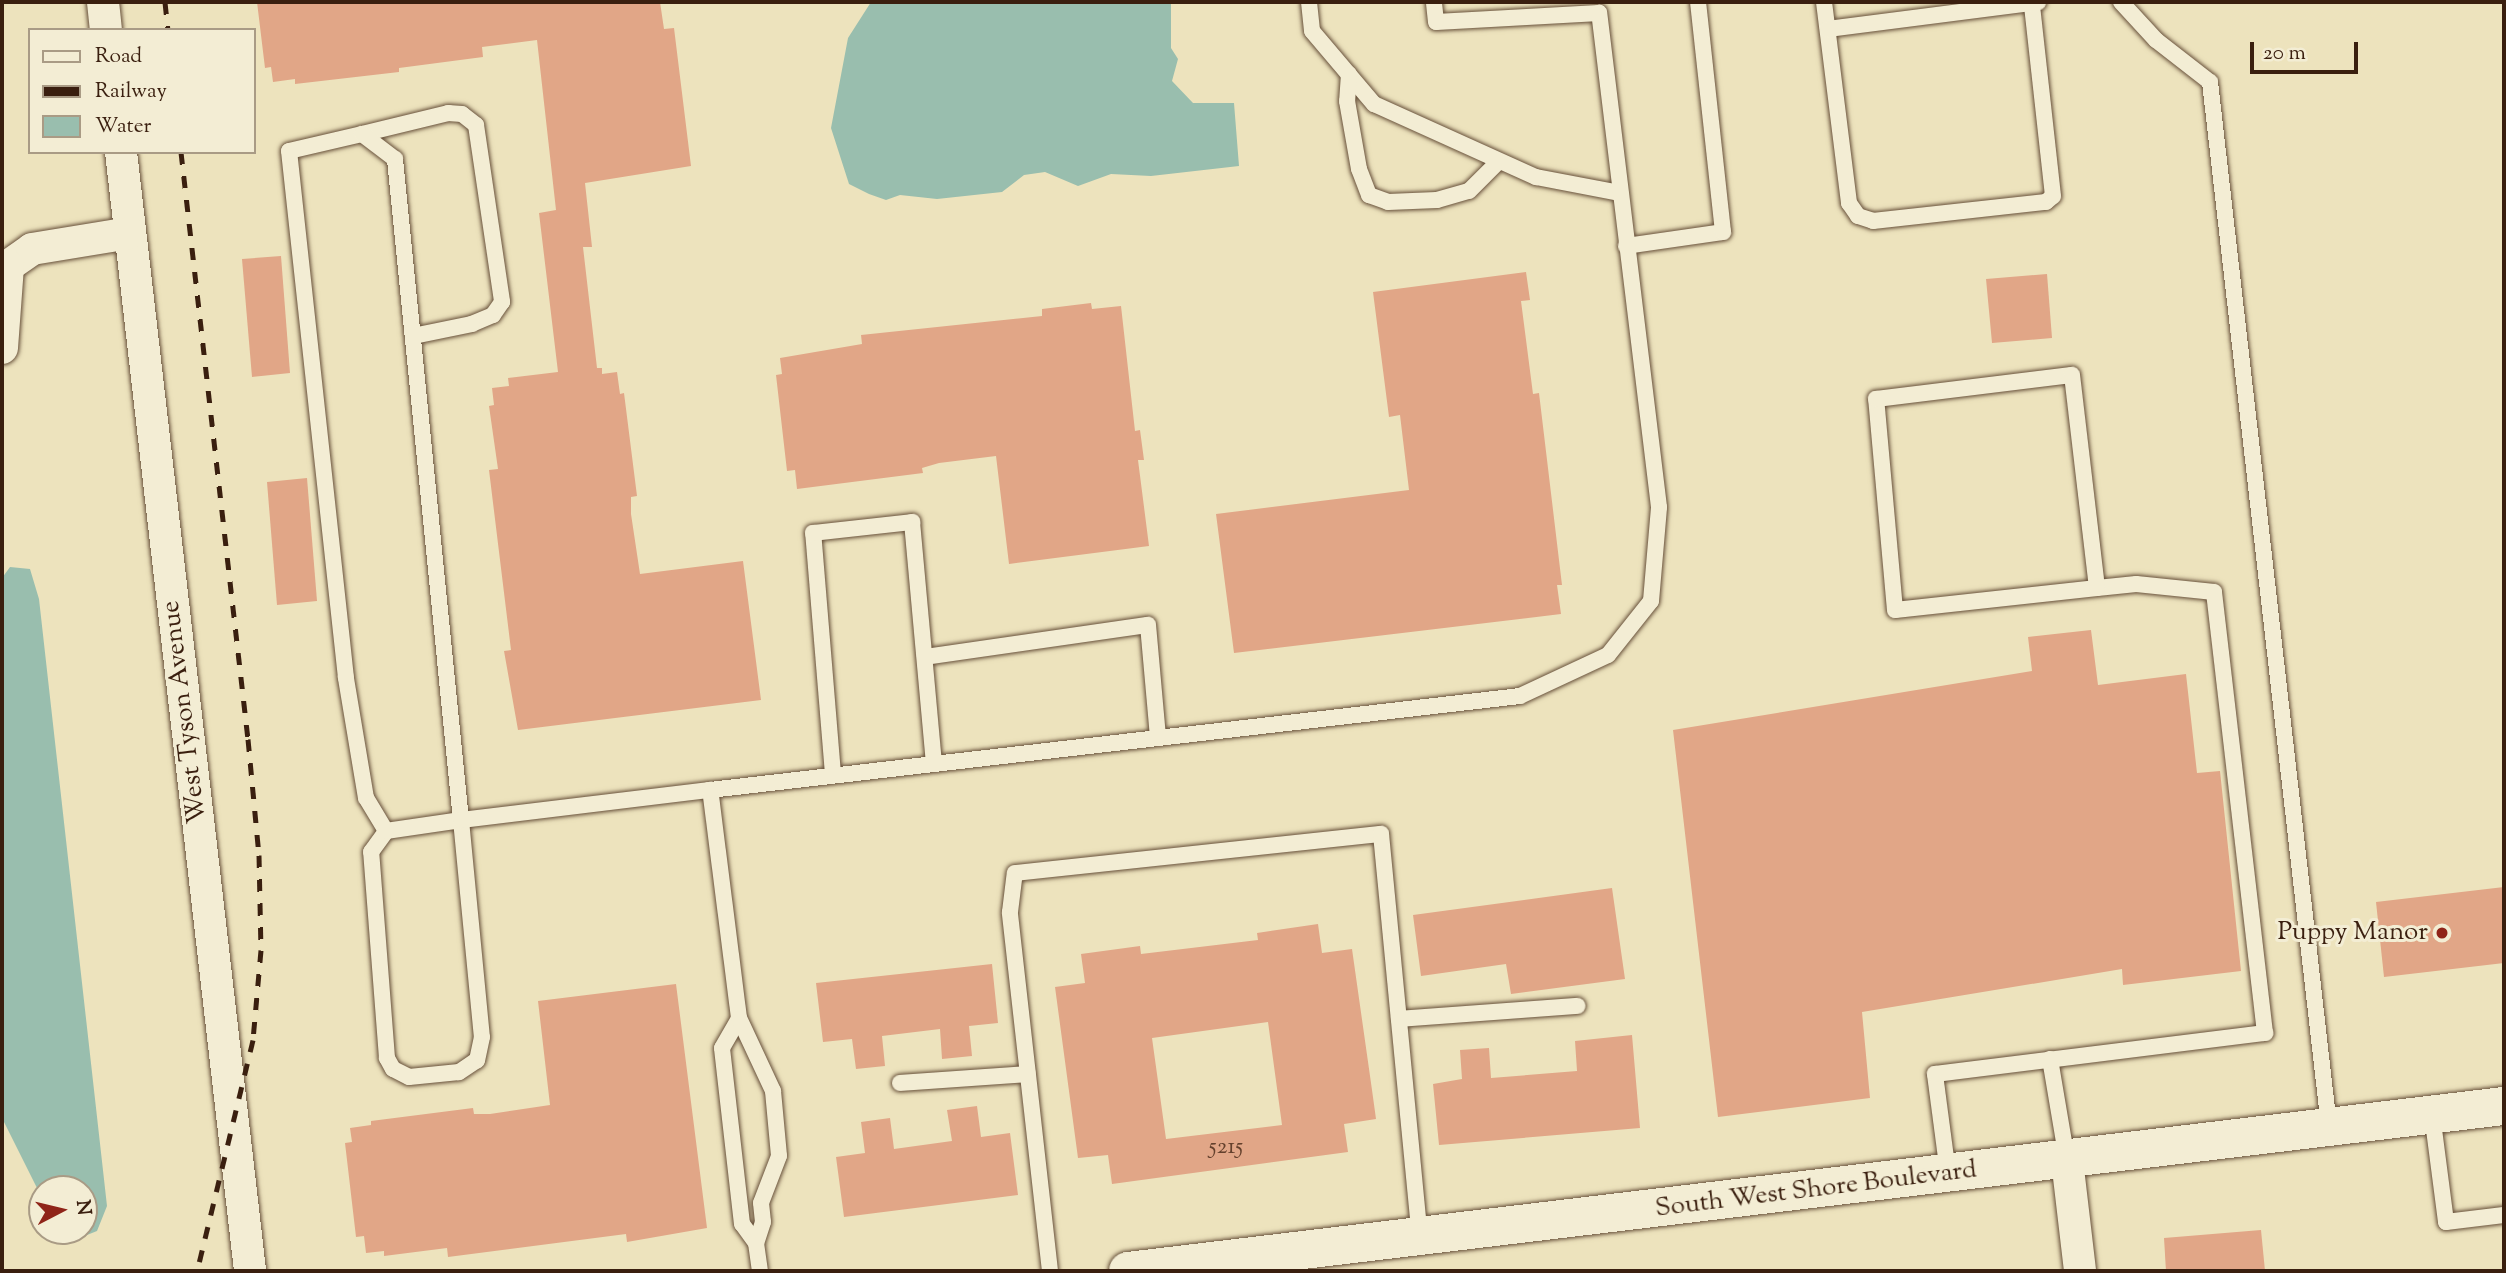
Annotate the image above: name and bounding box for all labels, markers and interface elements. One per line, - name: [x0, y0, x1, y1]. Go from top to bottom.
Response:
- legend: [28, 28, 256, 154]
- scale bar: [2254, 28, 2362, 72]
- text: 20 m: [2263, 39, 2306, 69]
- text: Road: [95, 42, 142, 72]
- text: Railway: [95, 77, 167, 107]
- text: Water: [95, 112, 151, 142]
- street label: West Tyson Avenue: [156, 599, 214, 825]
- place label: Puppy Manor: [2277, 917, 2428, 949]
- marker: Puppy Manor: [2434, 925, 2450, 941]
- house number: 5215: [1209, 1134, 1243, 1162]
- street label: South West Shore Boulevard: [1654, 1155, 1978, 1225]
- north arrow: [28, 1175, 98, 1245]
- text: N: [68, 1198, 97, 1217]

